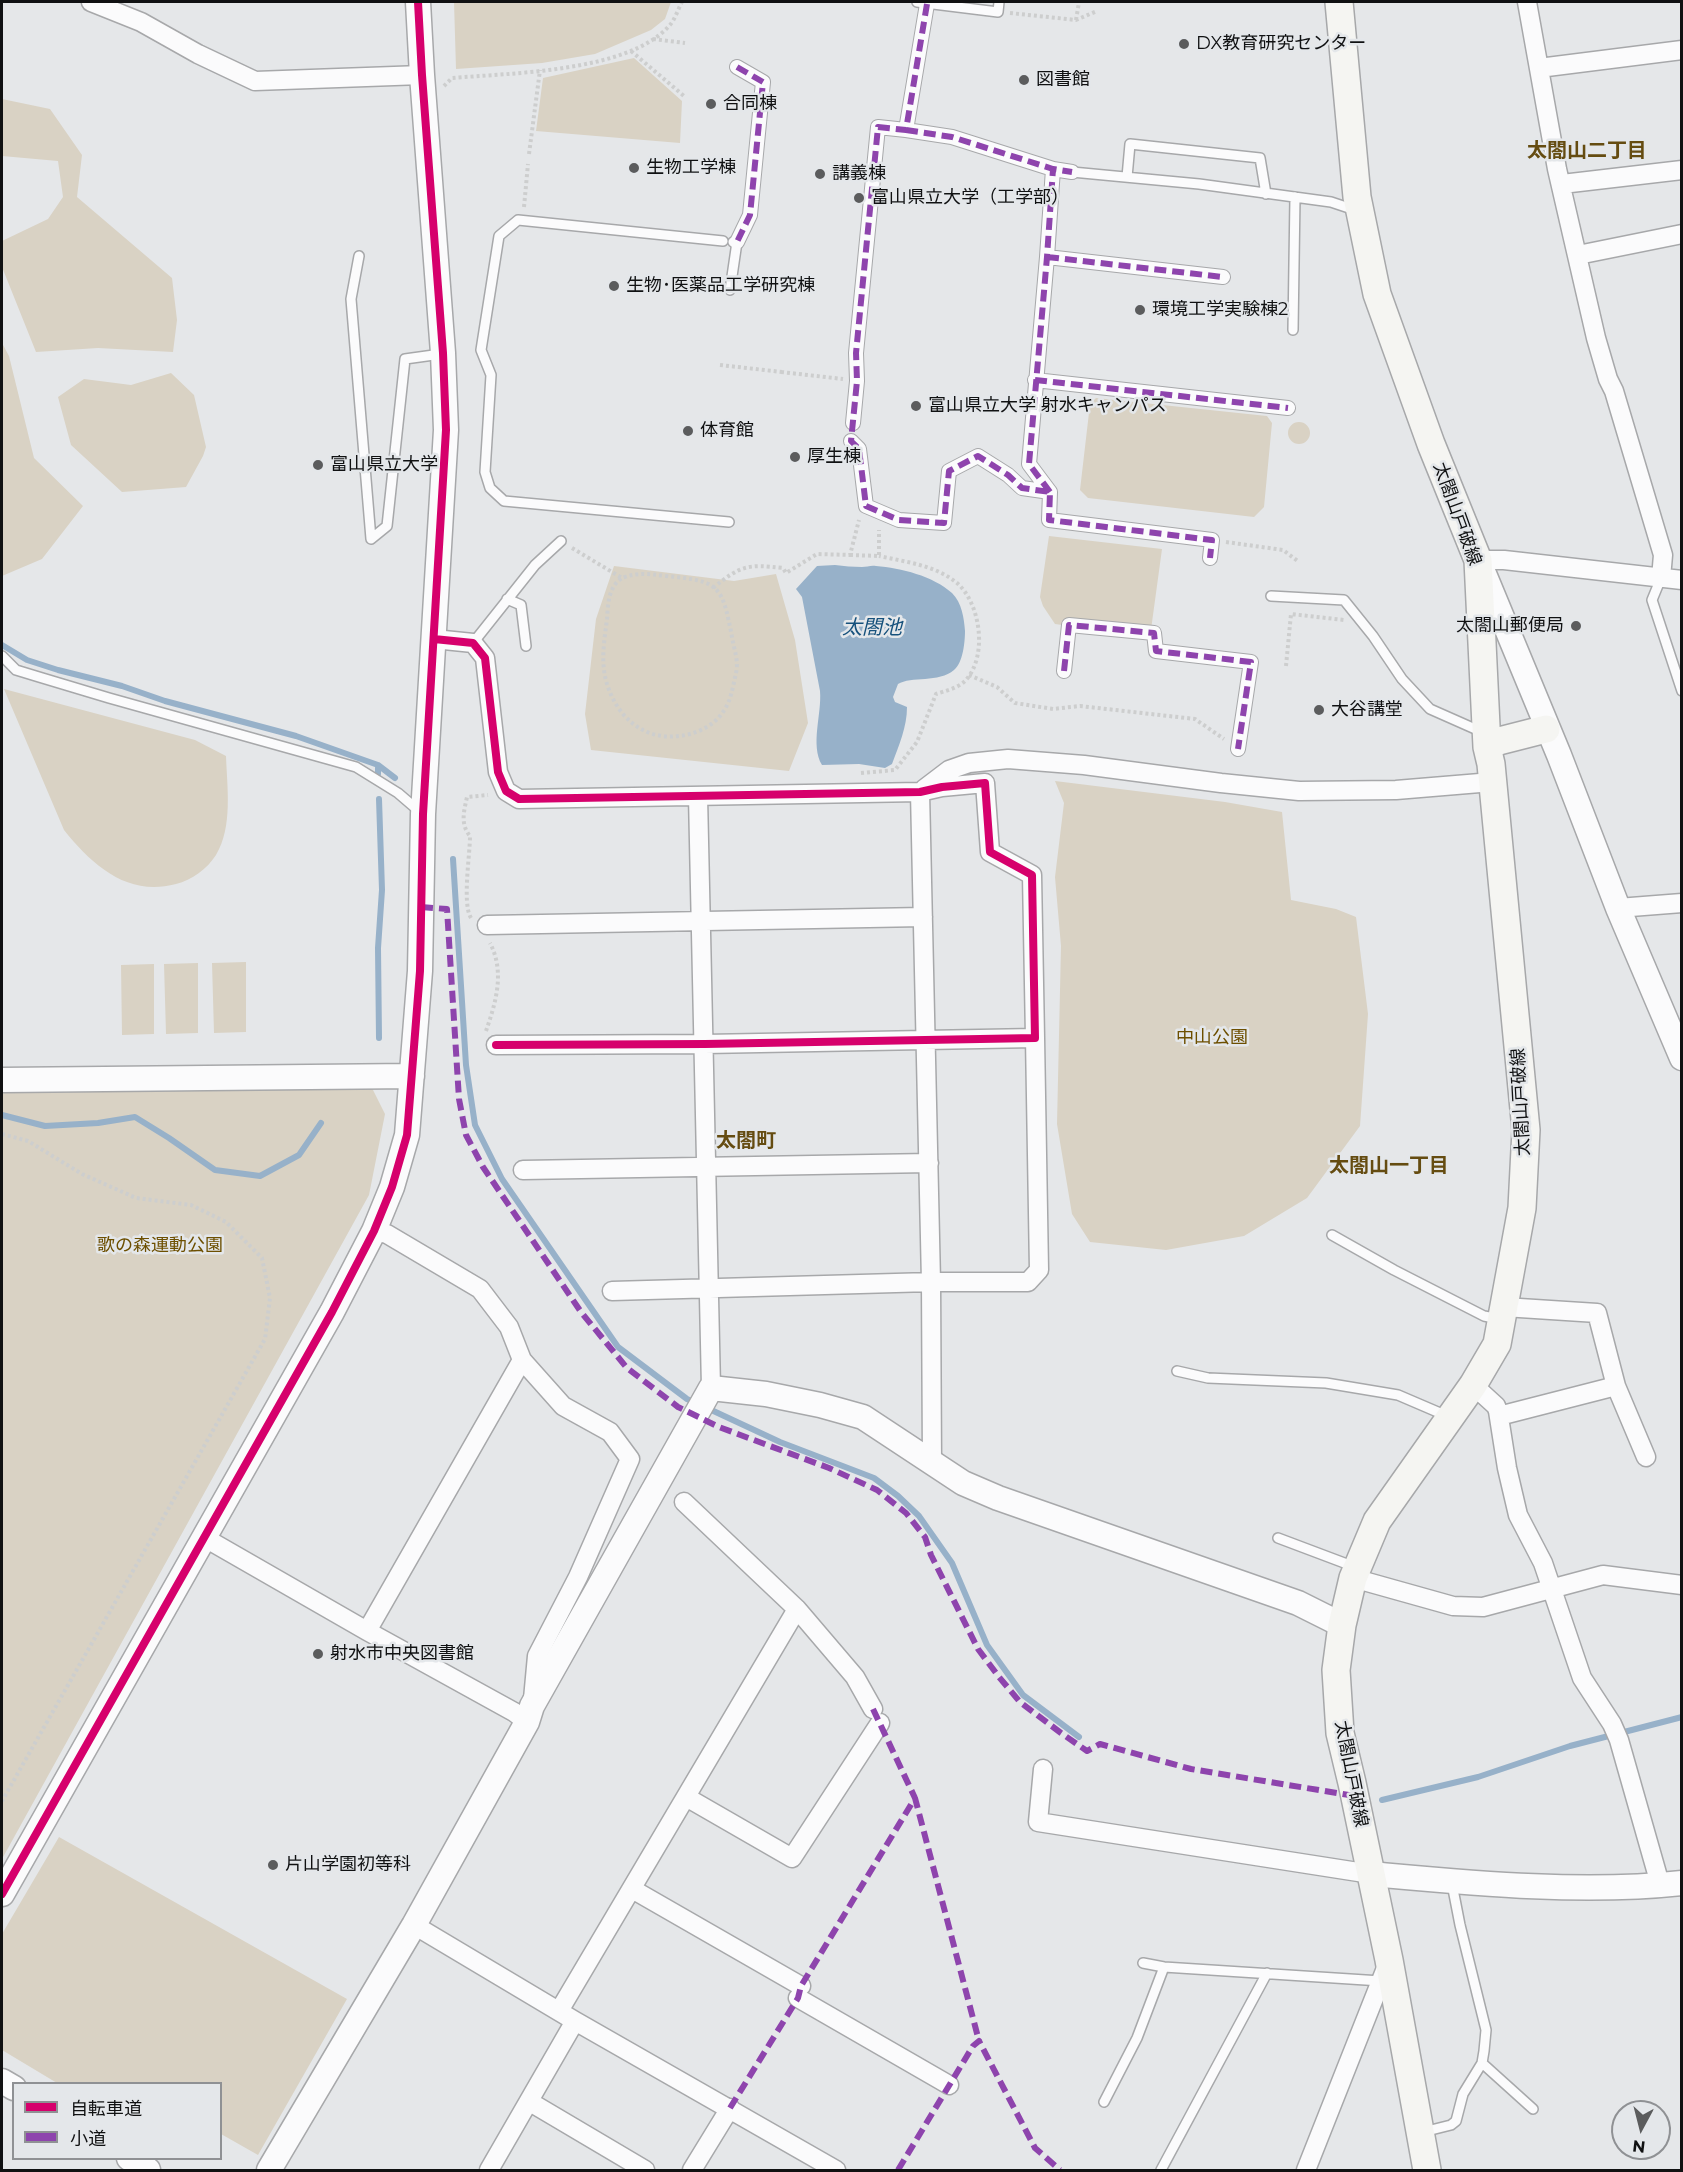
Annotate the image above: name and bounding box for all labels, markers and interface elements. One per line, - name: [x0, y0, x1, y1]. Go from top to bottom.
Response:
- place label: DX教育研究センター: [1196, 33, 1366, 55]
- marker: DX教育研究センター: [1177, 37, 1191, 51]
- place label: 図書館: [1036, 69, 1090, 91]
- marker: 図書館: [1017, 73, 1031, 87]
- place label: 合同棟: [723, 93, 777, 115]
- marker: 合同棟: [704, 97, 718, 111]
- district label: 太閤山二丁目: [1527, 139, 1647, 163]
- place label: 生物工学棟: [646, 157, 736, 179]
- marker: 生物工学棟: [627, 161, 641, 175]
- place label: 講義棟: [832, 163, 886, 185]
- marker: 講義棟: [813, 167, 827, 181]
- place label: 富山県立大学（工学部）: [871, 187, 1069, 209]
- marker: 富山県立大学（工学部）: [852, 191, 866, 205]
- place label: 生物･医薬品工学研究棟: [626, 275, 815, 297]
- marker: 生物･医薬品工学研究棟: [607, 279, 621, 293]
- place label: 環境工学実験棟2: [1152, 299, 1288, 321]
- marker: 環境工学実験棟2: [1133, 303, 1147, 317]
- place label: 富山県立大学 射水キャンパス: [928, 395, 1167, 417]
- marker: 富山県立大学 射水キャンパス: [909, 399, 923, 413]
- place label: 体育館: [700, 420, 754, 442]
- marker: 体育館: [681, 424, 695, 438]
- place label: 厚生棟: [807, 446, 861, 468]
- marker: 厚生棟: [788, 450, 802, 464]
- place label: 富山県立大学: [330, 454, 438, 476]
- marker: 富山県立大学: [311, 458, 325, 472]
- street label: 太閤山戸破線: [1428, 460, 1486, 568]
- place label: 太閤山郵便局: [1456, 615, 1564, 637]
- water label: 太閤池: [842, 616, 902, 640]
- marker: 太閤山郵便局: [1569, 619, 1583, 633]
- place label: 大谷講堂: [1331, 699, 1403, 721]
- marker: 大谷講堂: [1312, 703, 1326, 717]
- park label: 中山公園: [1176, 1027, 1248, 1049]
- street label: 太閤山戸破線: [1507, 1048, 1535, 1156]
- district label: 太閤町: [716, 1129, 776, 1153]
- district label: 太閤山一丁目: [1329, 1154, 1449, 1178]
- park label: 歌の森運動公園: [97, 1235, 223, 1257]
- place label: 射水市中央図書館: [330, 1643, 474, 1665]
- marker: 射水市中央図書館: [311, 1647, 325, 1661]
- street label: 太閤山戸破線: [1330, 1719, 1372, 1829]
- place label: 片山学園初等科: [285, 1854, 411, 1876]
- marker: 片山学園初等科: [266, 1858, 280, 1872]
- legend: [12, 2082, 222, 2160]
- text: 自転車道: [70, 2098, 142, 2120]
- north arrow: [1611, 2100, 1671, 2160]
- text: 小道: [70, 2128, 106, 2150]
- text: N: [1631, 2136, 1647, 2157]

